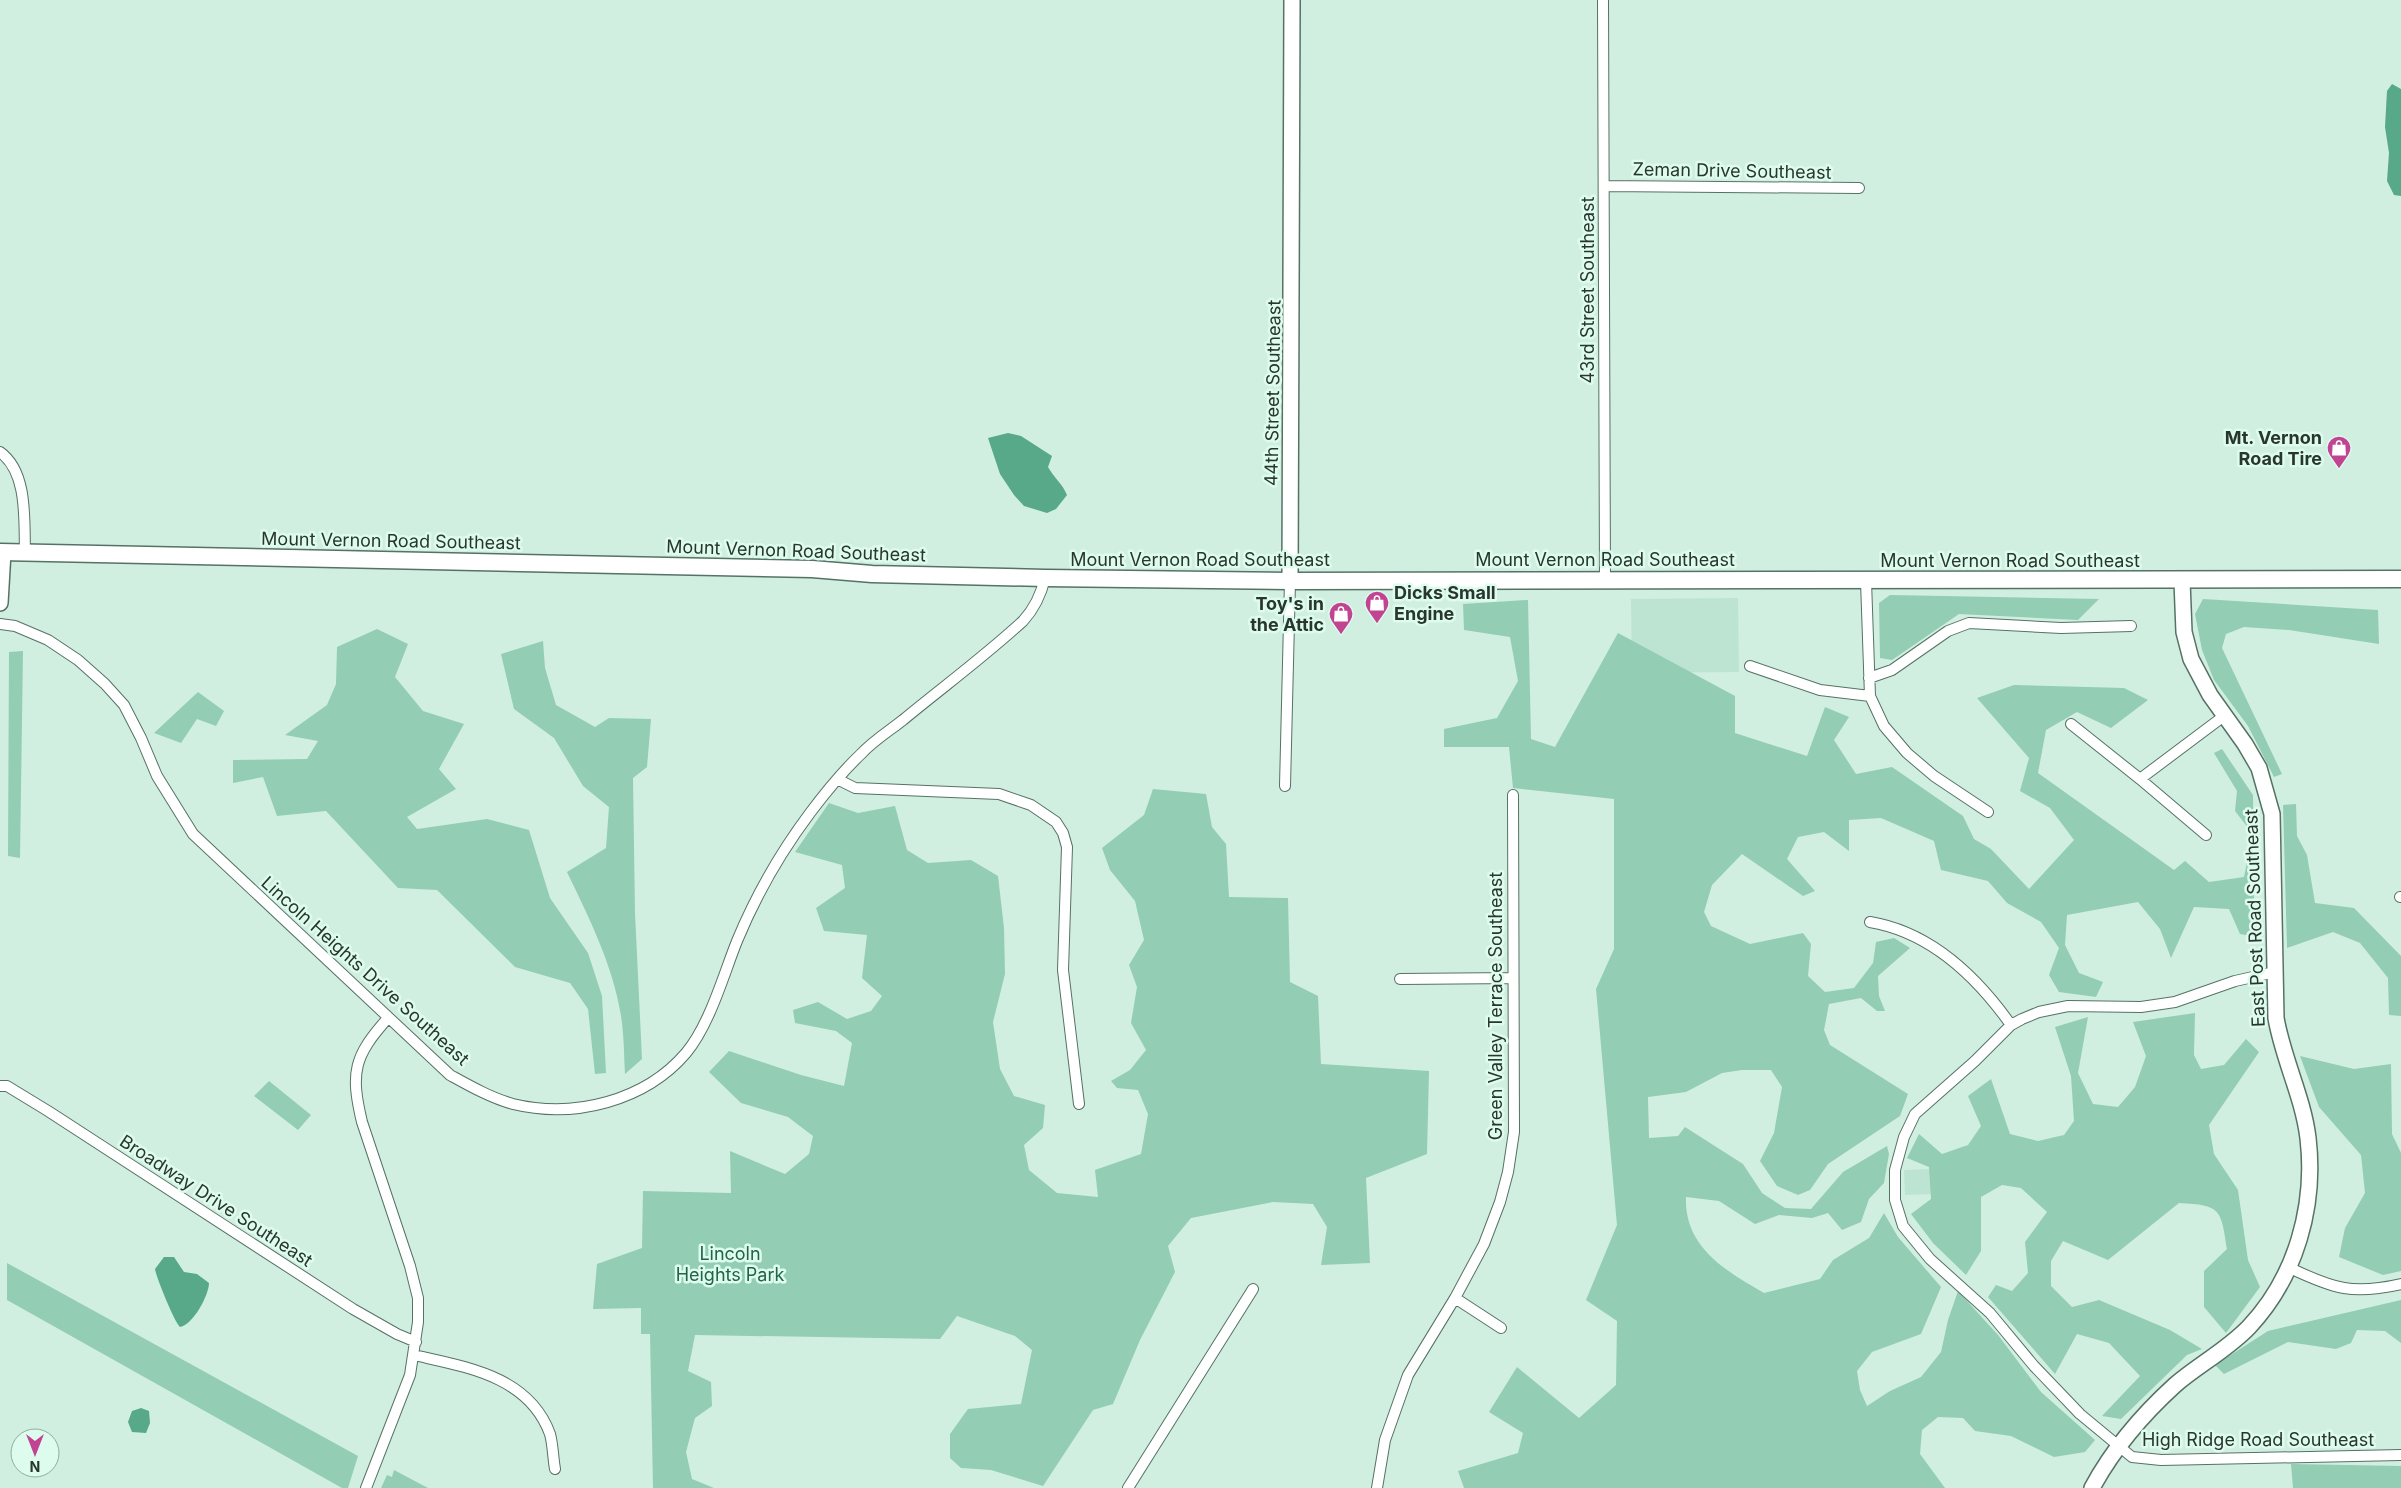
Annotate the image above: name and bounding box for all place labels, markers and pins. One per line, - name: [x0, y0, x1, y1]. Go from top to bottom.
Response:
- place label: Mt. Vernon Road Tire: [2225, 427, 2322, 469]
- shop icon: Mt. Vernon Road Tire: [2326, 435, 2352, 469]
- place label: Dicks Small Engine: [1394, 582, 1496, 624]
- shop icon: Dicks Small Engine: [1364, 590, 1390, 624]
- place label: Toy's in the Attic: [1250, 593, 1324, 635]
- shop icon: Toy's in the Attic: [1328, 601, 1354, 635]

